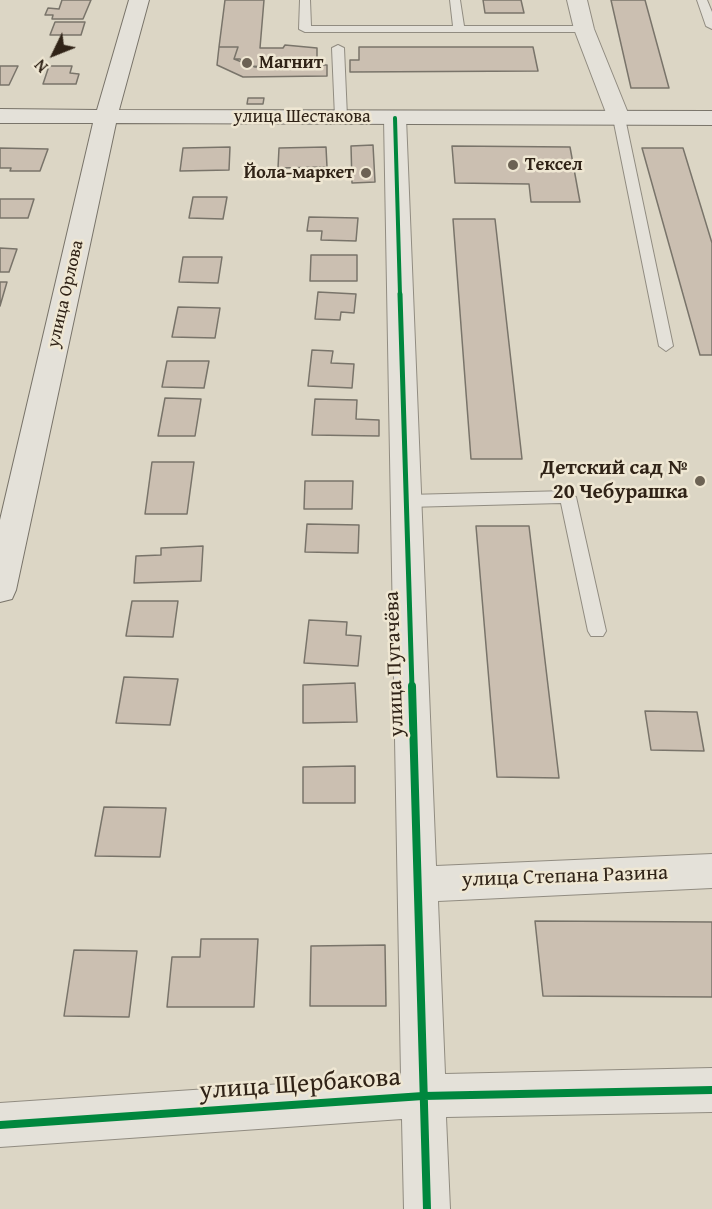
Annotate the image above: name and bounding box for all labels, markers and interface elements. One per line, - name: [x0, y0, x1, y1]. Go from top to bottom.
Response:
- north arrow: [24, 24, 84, 84]
- place label: Магнит: [259, 52, 323, 74]
- text: N: [28, 54, 53, 78]
- marker: Магнит: [240, 56, 254, 70]
- street label: улица Шестакова: [233, 106, 371, 128]
- place label: Тексел: [525, 154, 582, 176]
- marker: Тексел: [506, 158, 520, 172]
- place label: Йола-маркет: [244, 162, 354, 184]
- marker: Йола-маркет: [359, 166, 373, 180]
- street label: улица Орлова: [43, 238, 89, 350]
- place label: Детский сад № 20 Чебурашка: [541, 456, 688, 506]
- marker: Детский сад № 20 Чебурашка: [693, 474, 707, 488]
- street label: улица Пугачёва: [380, 591, 410, 737]
- street label: улица Степана Разина: [461, 861, 669, 893]
- street label: улица Щербакова: [198, 1062, 402, 1108]

